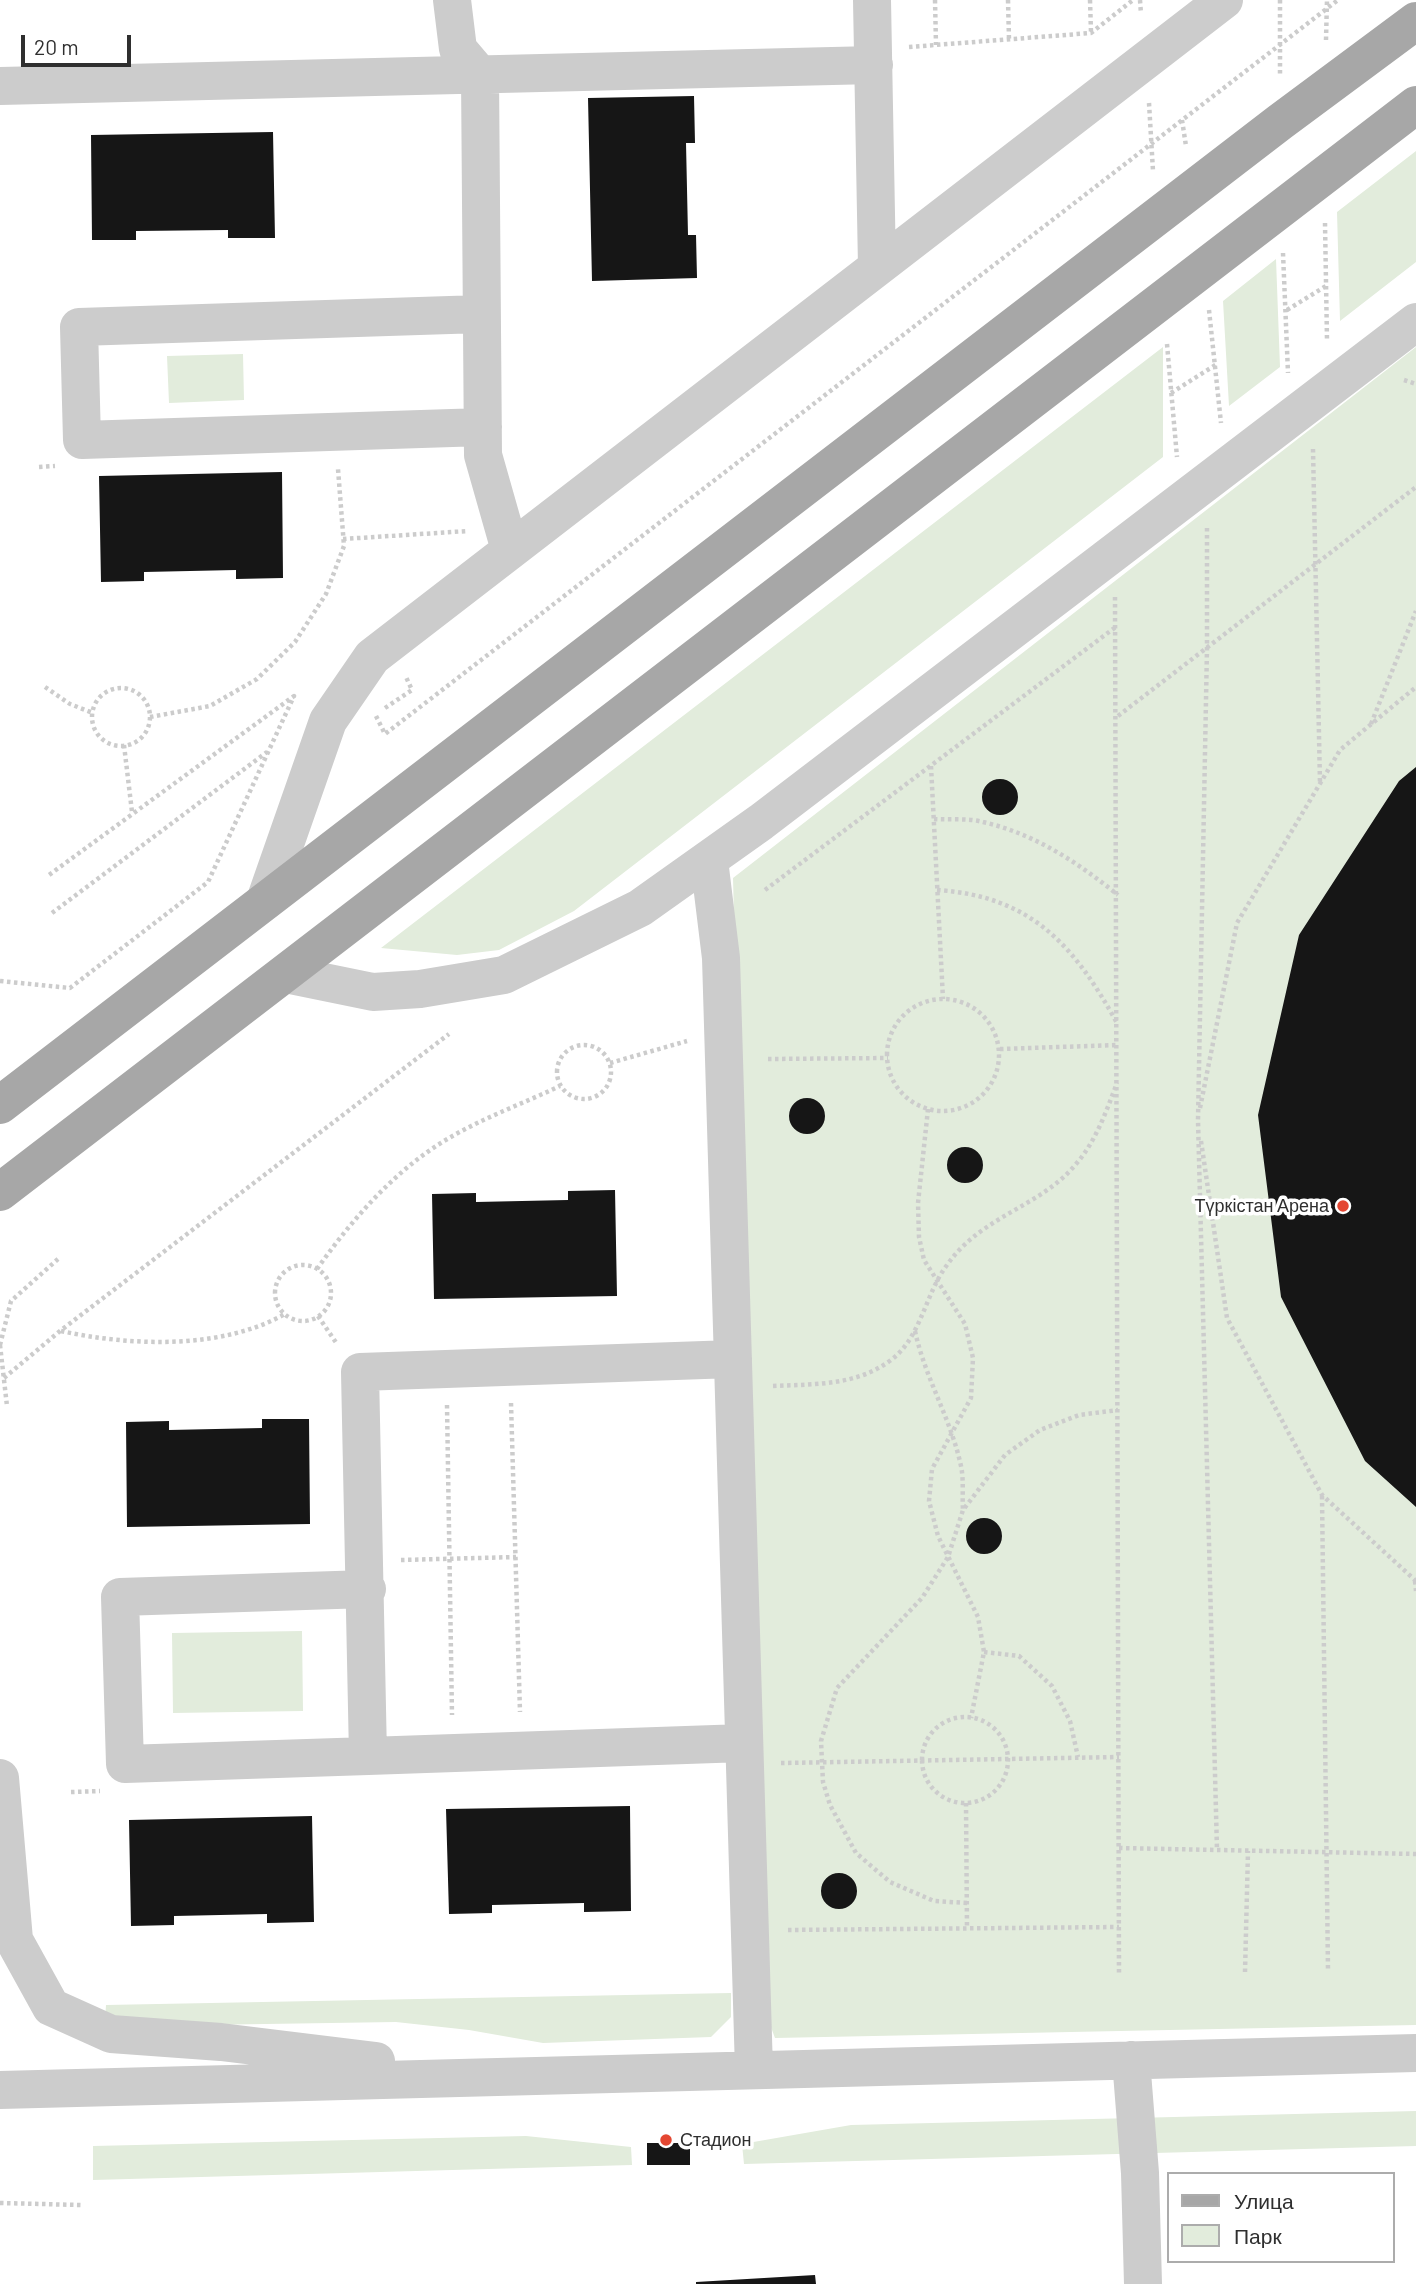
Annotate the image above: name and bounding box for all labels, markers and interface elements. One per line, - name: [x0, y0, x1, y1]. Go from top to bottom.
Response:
- scale bar: [24, 21, 135, 65]
- text: 20 m: [34, 34, 79, 59]
- place label: Түркістан Арена: [1195, 1195, 1329, 1217]
- marker: Түркістан Арена: [1335, 1198, 1351, 1214]
- place label: Стадион: [680, 2129, 752, 2151]
- marker: Стадион: [658, 2132, 674, 2148]
- legend: [1168, 2172, 1395, 2263]
- text: Улица: [1234, 2188, 1294, 2213]
- text: Парк: [1234, 2223, 1282, 2248]

